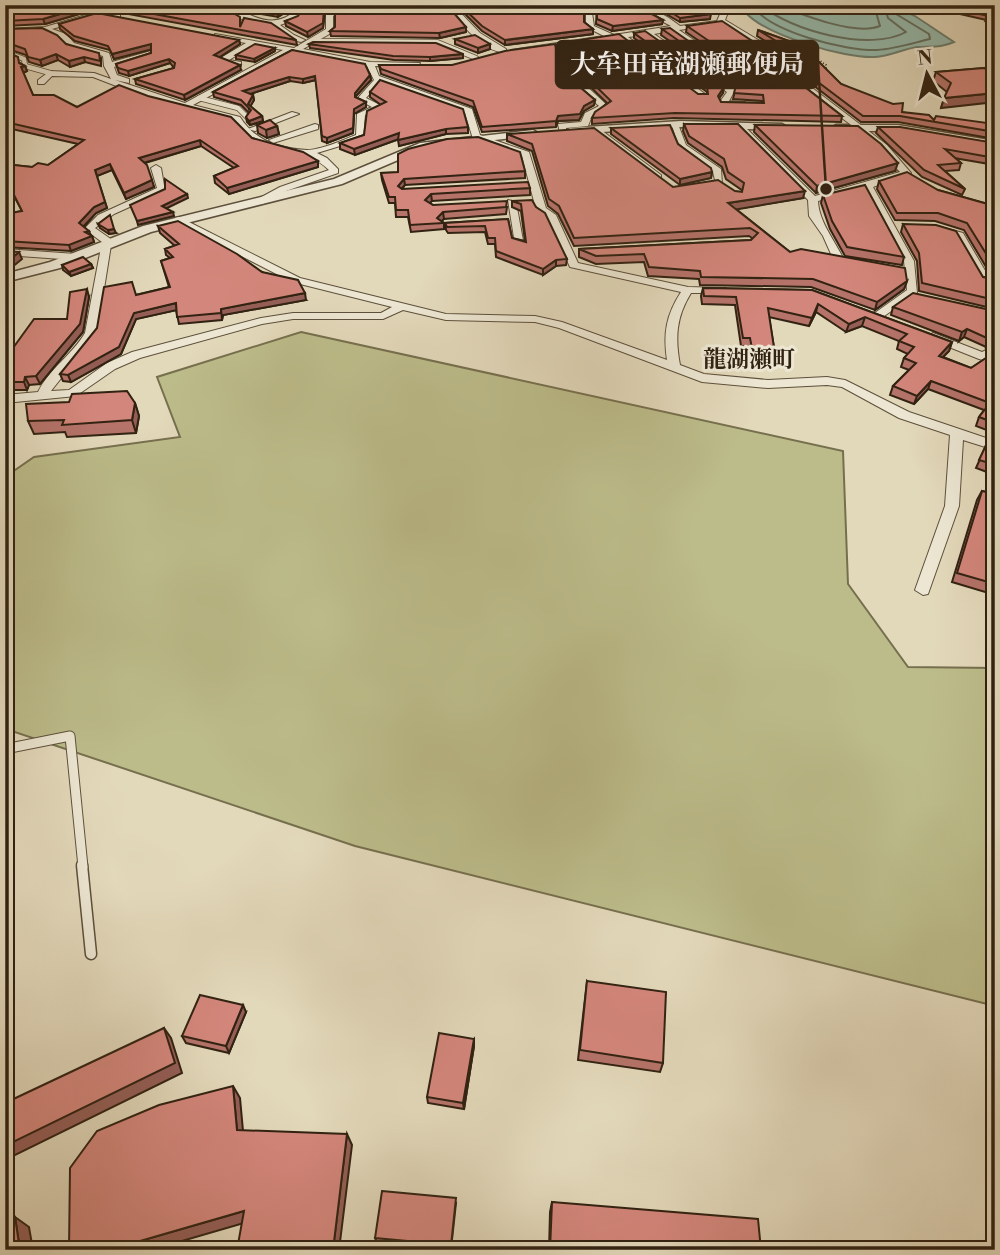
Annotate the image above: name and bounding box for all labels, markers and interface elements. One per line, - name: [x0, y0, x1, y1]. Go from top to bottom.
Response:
- north arrow: [892, 38, 962, 108]
- callout: 大牟田竜湖瀬郵便局: [556, 41, 818, 88]
- text: N: [916, 45, 934, 71]
- text: 大牟田竜湖瀬郵便局: [570, 49, 804, 81]
- district label: 龍湖瀬町: [703, 346, 795, 374]

